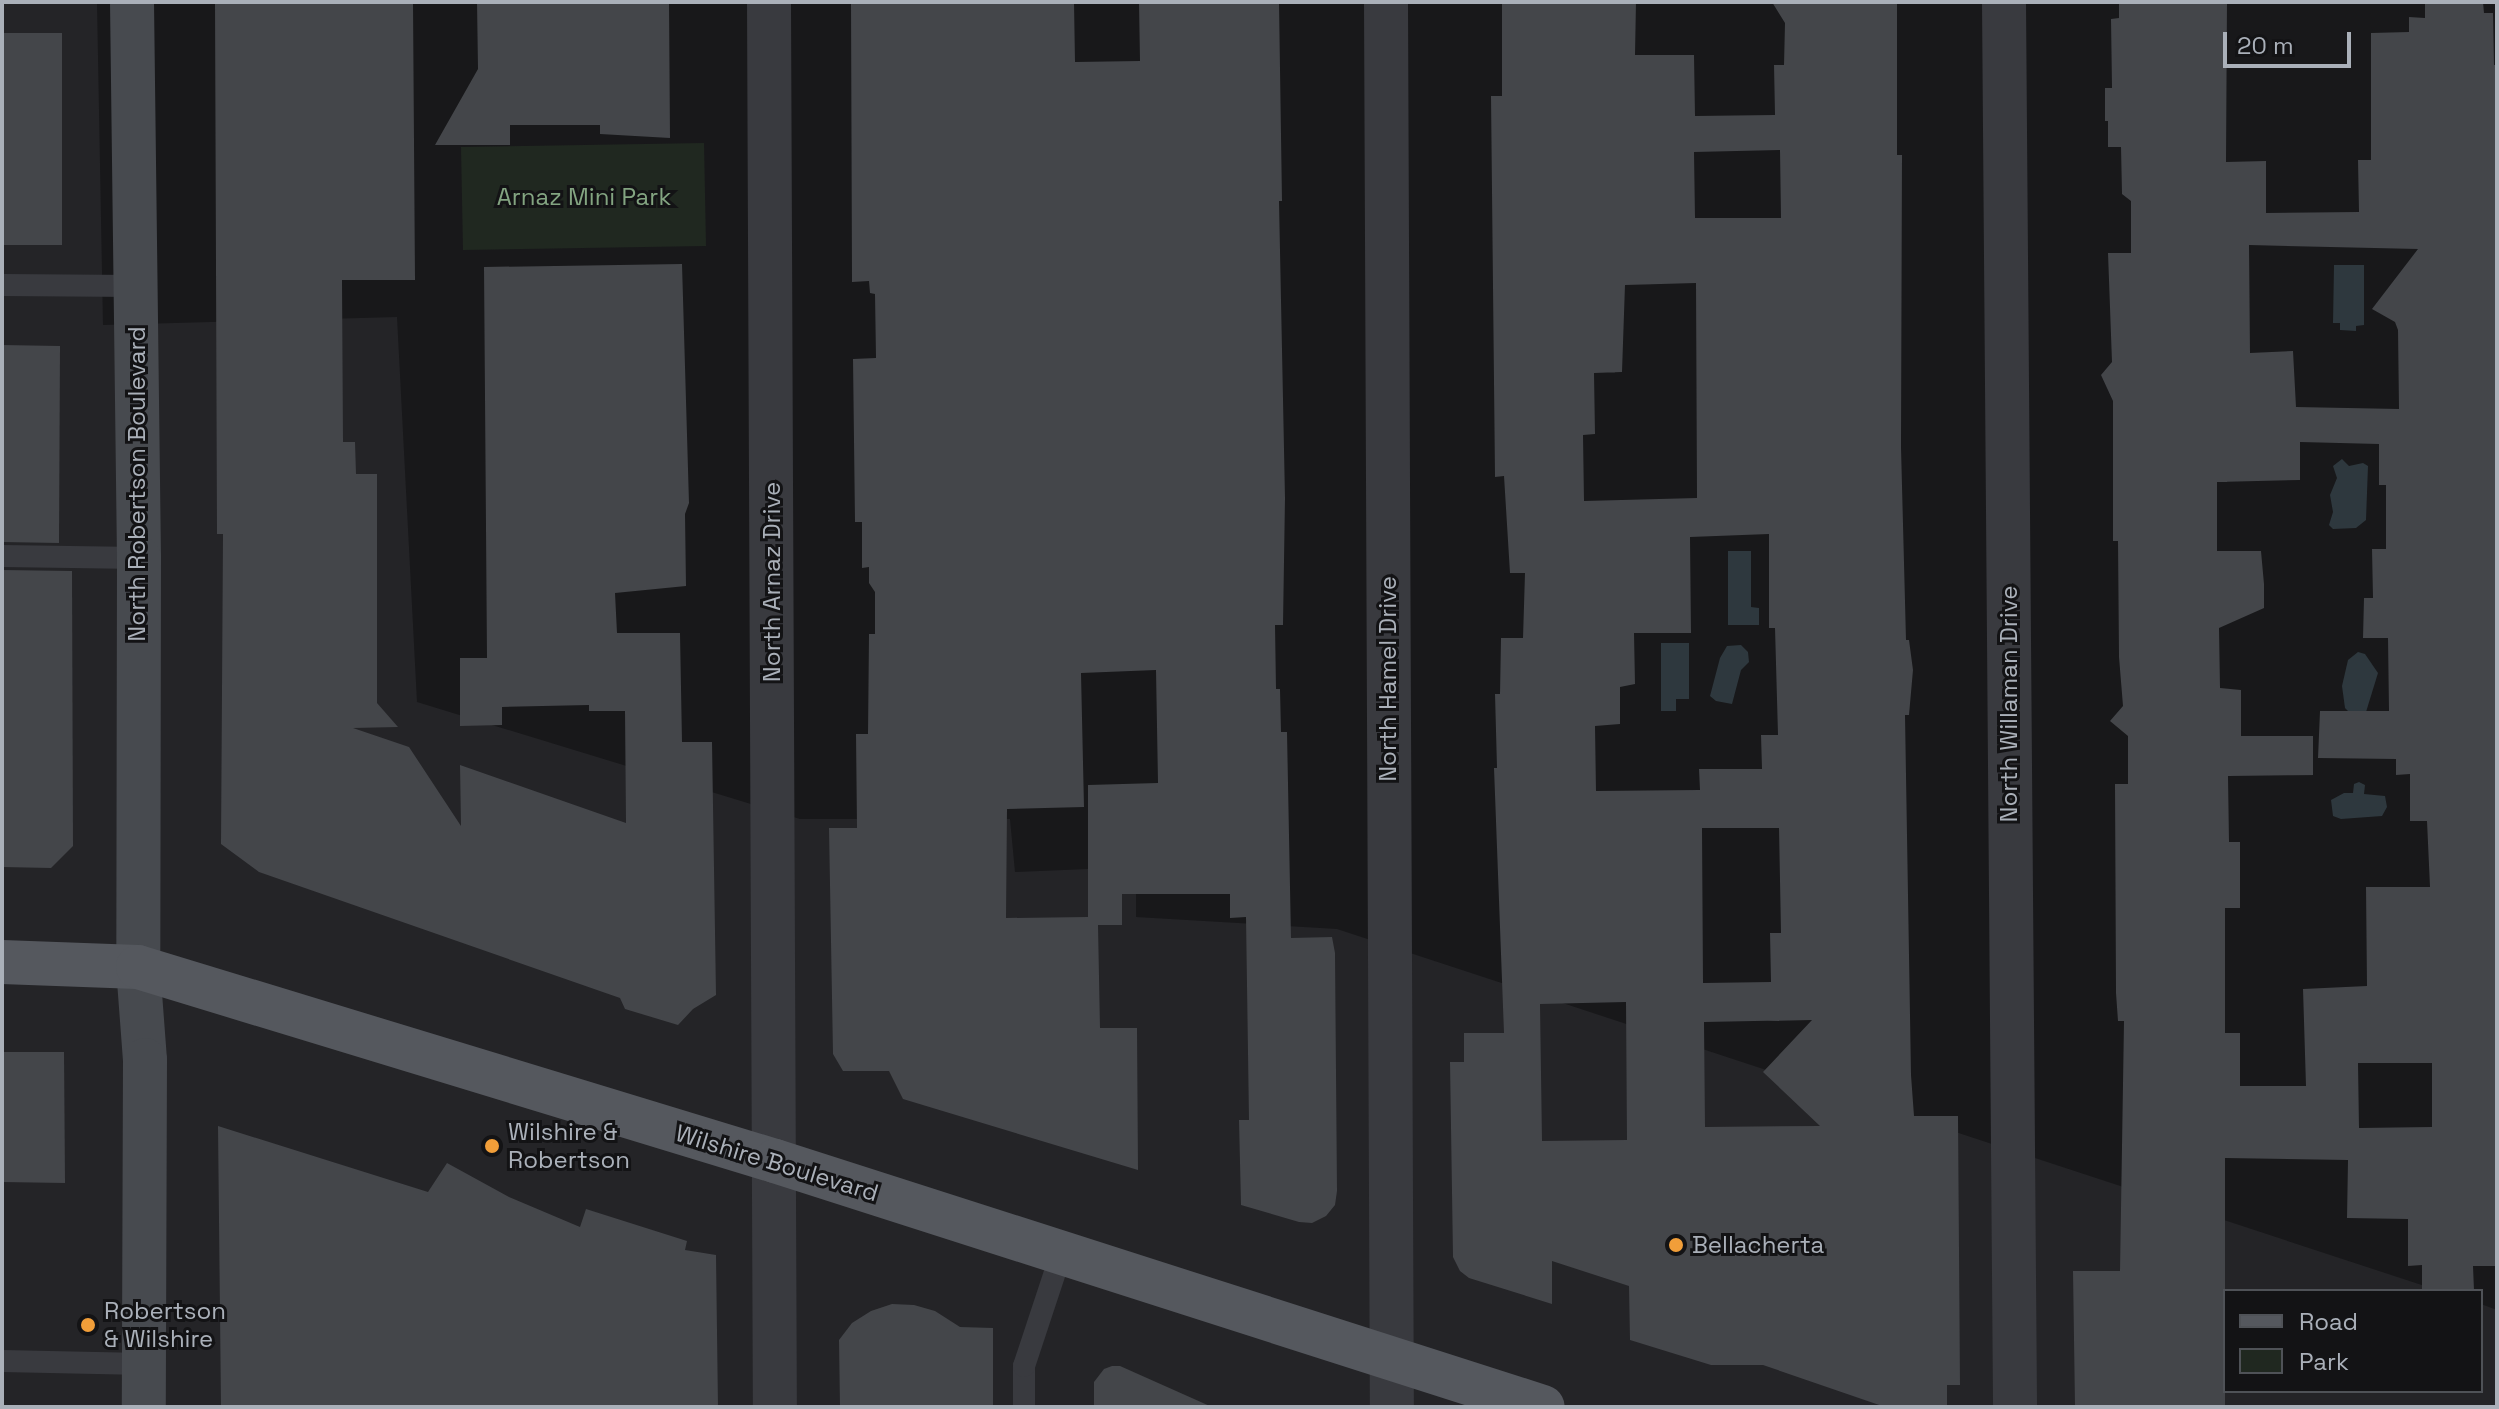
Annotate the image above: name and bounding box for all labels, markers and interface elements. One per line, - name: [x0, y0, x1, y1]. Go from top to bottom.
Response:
- scale bar: [2227, 16, 2355, 66]
- text: 20 m: [2237, 30, 2294, 61]
- park label: Arnaz Mini Park: [497, 183, 671, 211]
- street label: North Robertson Boulevard: [123, 326, 151, 642]
- street label: North Arnaz Drive: [758, 482, 786, 682]
- street label: North Hamel Drive: [1374, 576, 1402, 782]
- street label: North Willaman Drive: [1995, 586, 2023, 822]
- place label: Wilshire & Robertson: [508, 1118, 630, 1174]
- street label: Wilshire Boulevard: [672, 1118, 882, 1208]
- marker: Wilshire & Robertson: [483, 1137, 501, 1155]
- place label: Bellacherta: [1692, 1231, 1824, 1259]
- marker: Bellacherta: [1667, 1236, 1685, 1254]
- legend: [2223, 1289, 2483, 1393]
- place label: Robertson & Wilshire: [104, 1297, 226, 1353]
- text: Road: [2299, 1306, 2358, 1337]
- marker: Robertson & Wilshire: [79, 1316, 97, 1334]
- text: Park: [2299, 1346, 2349, 1377]

